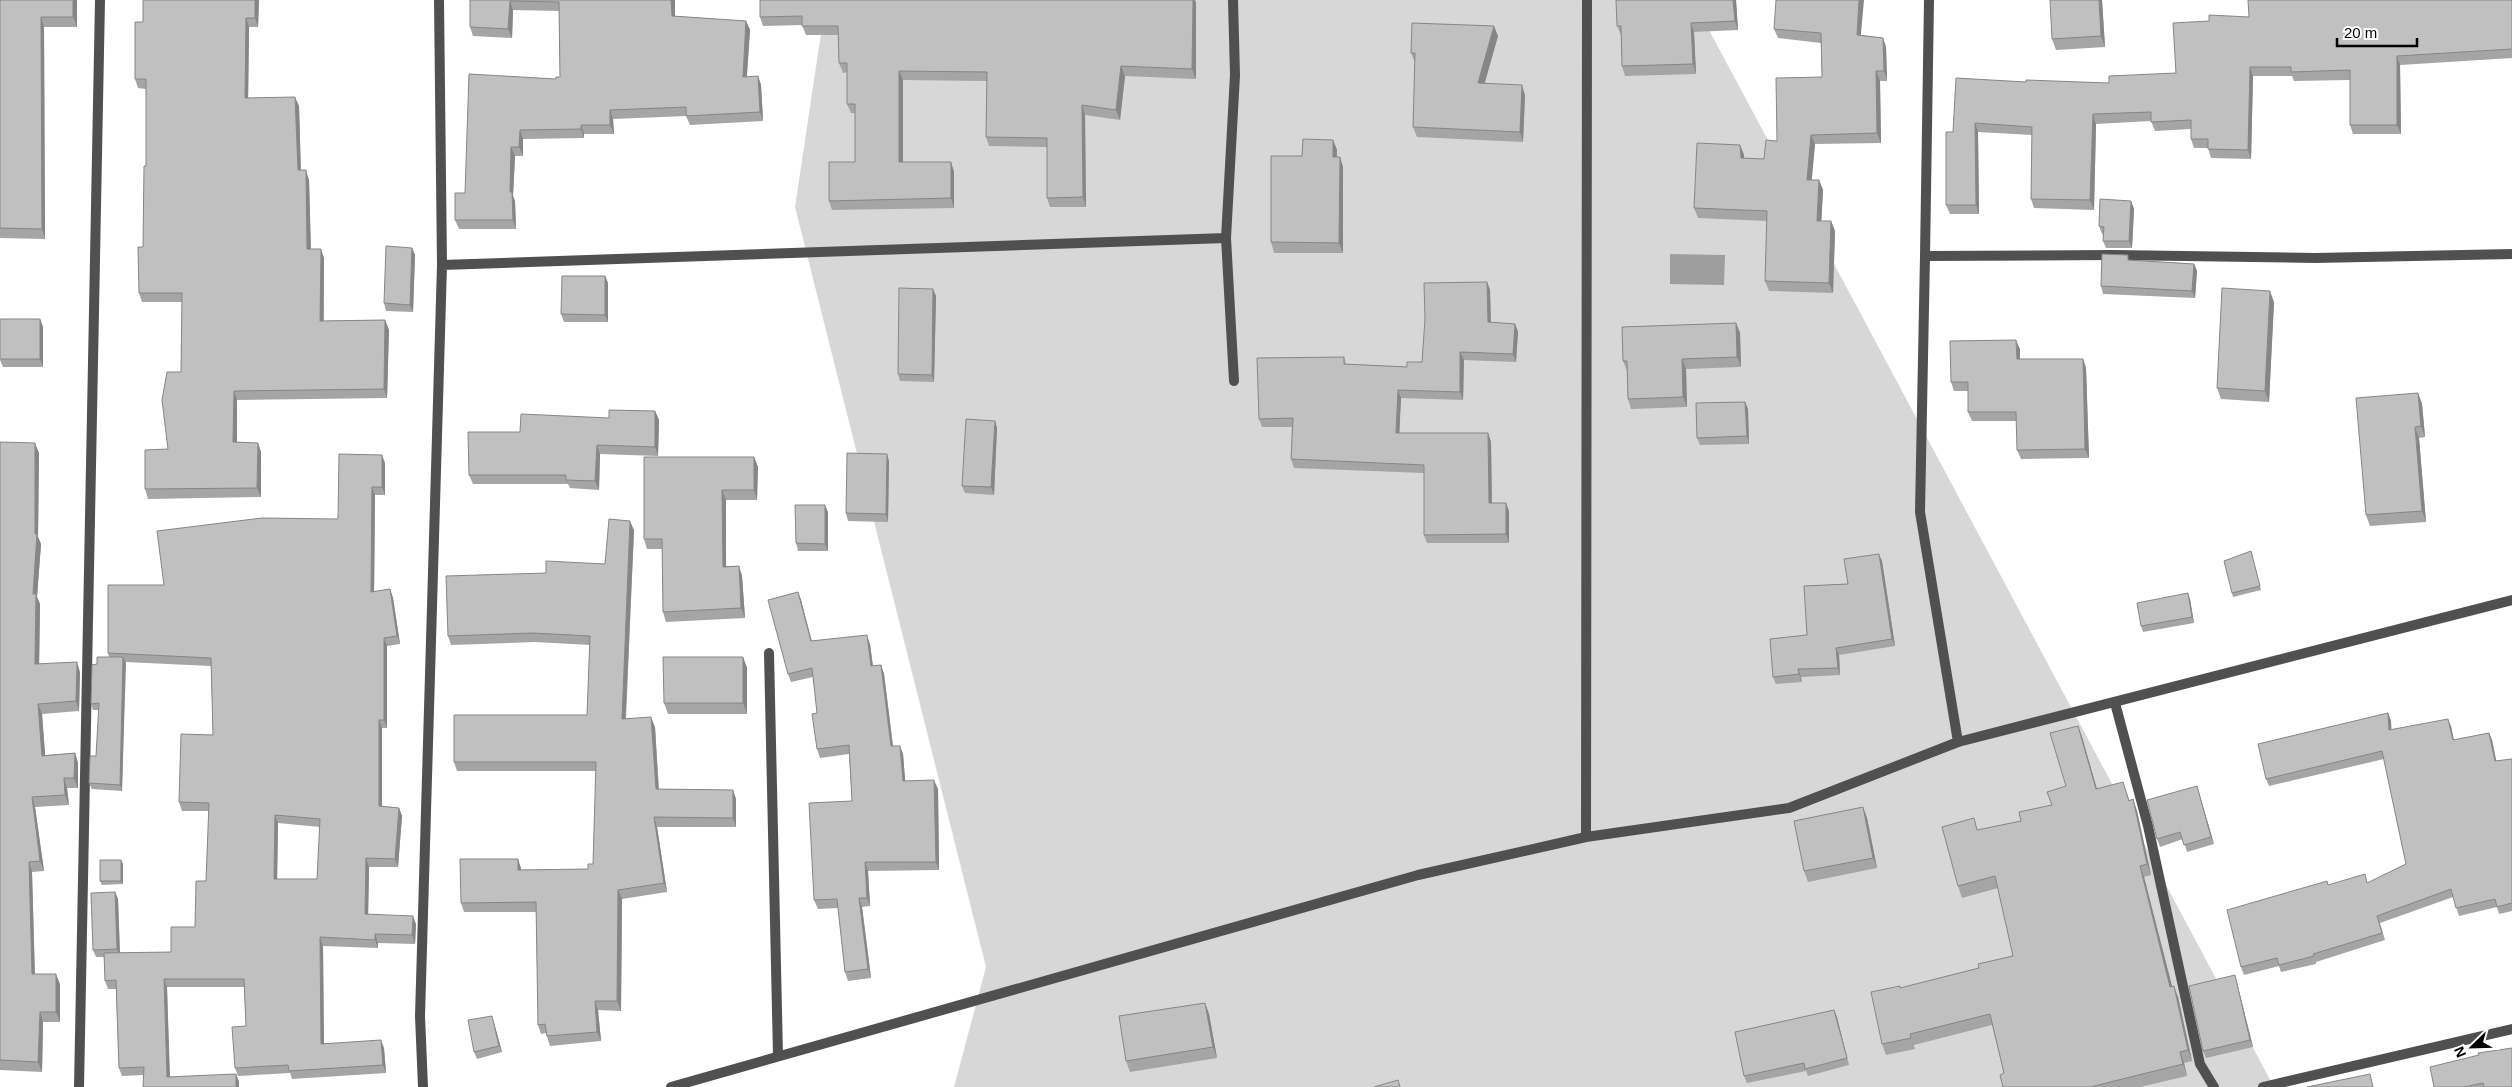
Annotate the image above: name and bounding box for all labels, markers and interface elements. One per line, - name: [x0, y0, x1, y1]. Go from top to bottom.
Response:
- scale bar: [2337, 15, 2417, 47]
- text: 20 m: [2344, 24, 2377, 41]
- north arrow: [2447, 1022, 2497, 1072]
- text: N: [2451, 1044, 2469, 1060]

